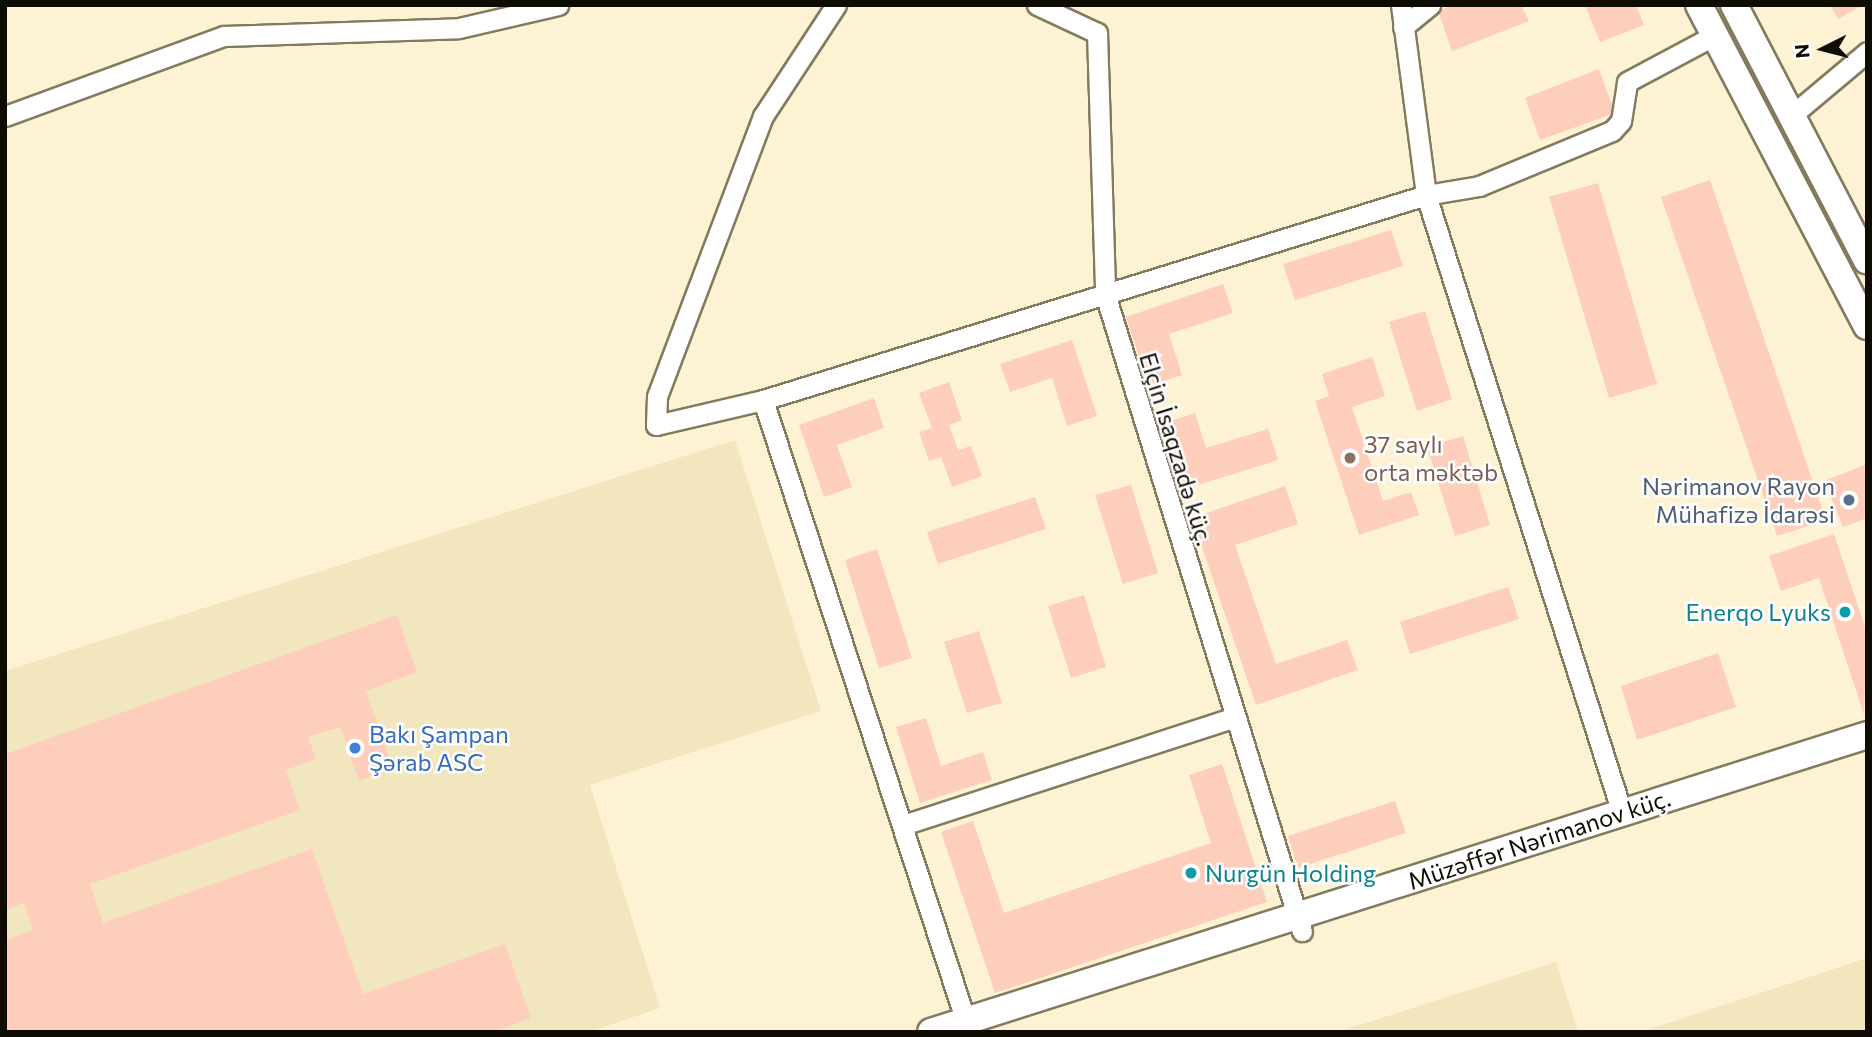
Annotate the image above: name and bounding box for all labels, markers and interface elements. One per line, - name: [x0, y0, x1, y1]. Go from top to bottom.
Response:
- north arrow: [1788, 14, 1858, 84]
- text: N: [1789, 43, 1814, 60]
- street label: Elçin İsaqzadə küç.: [1134, 349, 1220, 549]
- place label: 37 saylı orta məktəb: [1364, 430, 1498, 486]
- marker: 37 saylı orta məktəb: [1342, 450, 1358, 466]
- place label: Nərimanov Rayon Mühafizə İdarəsi: [1642, 472, 1835, 528]
- marker: Nərimanov Rayon Mühafizə İdarəsi: [1841, 492, 1857, 508]
- place label: Enerqo Lyuks: [1685, 598, 1831, 626]
- marker: Enerqo Lyuks: [1837, 604, 1853, 620]
- place label: Bakı Şampan Şərab ASC: [369, 720, 509, 776]
- marker: Bakı Şampan Şərab ASC: [347, 740, 363, 756]
- street label: Müzəffər Nərimanov küç.: [1404, 783, 1674, 895]
- place label: Nurgün Holding: [1205, 859, 1376, 887]
- marker: Nurgün Holding: [1183, 865, 1199, 881]

